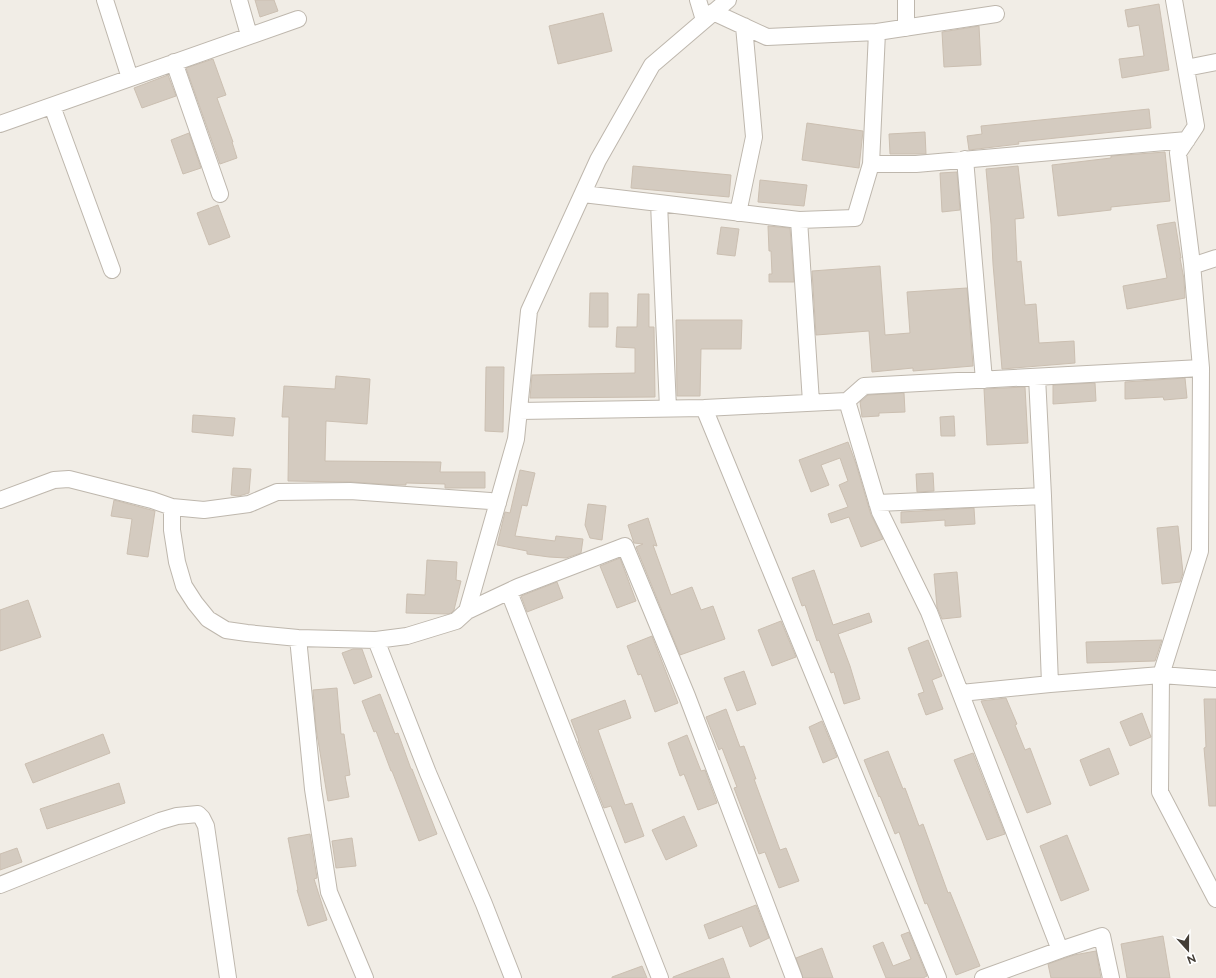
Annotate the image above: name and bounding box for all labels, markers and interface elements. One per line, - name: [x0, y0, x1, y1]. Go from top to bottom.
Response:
- north arrow: [1168, 930, 1208, 970]
- text: N: [1185, 951, 1198, 966]

